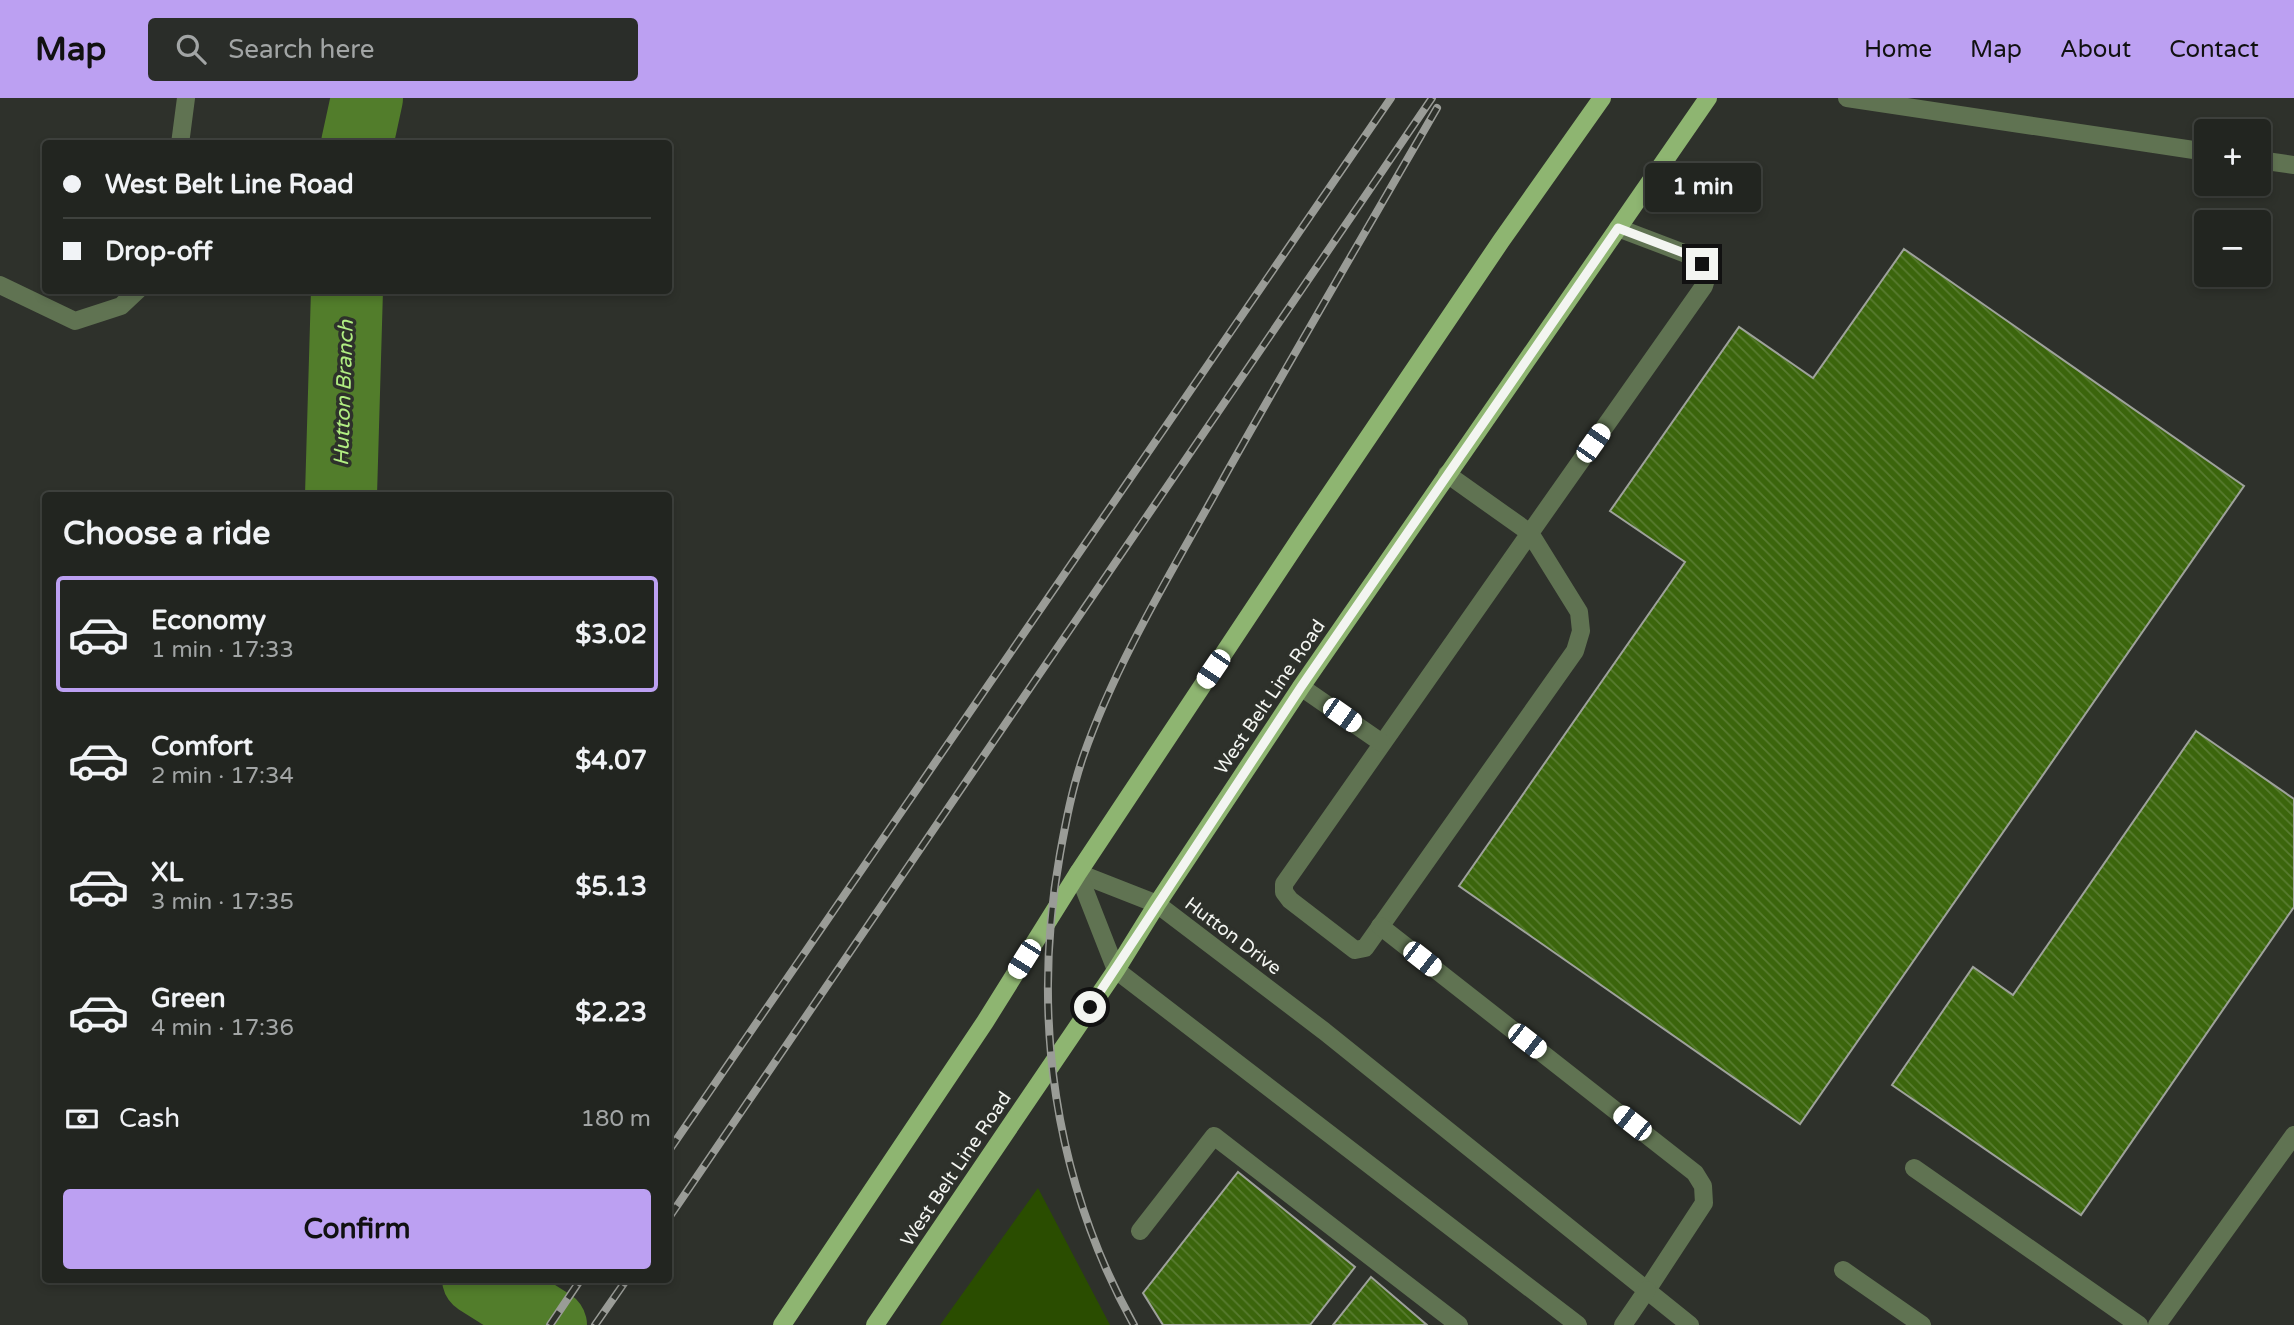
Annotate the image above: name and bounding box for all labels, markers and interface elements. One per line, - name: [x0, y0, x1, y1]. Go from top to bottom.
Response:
- search box: [148, 18, 638, 81]
- text: Map: [35, 30, 106, 69]
- icon: search: [172, 30, 210, 68]
- text: Search here: [228, 34, 374, 65]
- text: Home: [1864, 35, 1932, 64]
- text: Map: [1970, 35, 2022, 64]
- text: About: [2060, 35, 2131, 64]
- text: Contact: [2169, 35, 2259, 64]
- map controls: [2194, 119, 2271, 287]
- button: +: [2194, 119, 2271, 196]
- callout: 1 min: [1644, 162, 1760, 212]
- text: West Belt Line Road: [105, 169, 354, 200]
- text: 1 min: [1672, 173, 1734, 201]
- button: −: [2194, 210, 2271, 287]
- text: Drop-off: [105, 236, 212, 267]
- route end: [1686, 248, 1718, 280]
- water label: Hutton Branch: [329, 318, 359, 467]
- car: [1573, 420, 1614, 466]
- text: Choose a ride: [63, 515, 270, 553]
- icon: car: [67, 603, 130, 666]
- text: Economy: [151, 605, 266, 636]
- street label: West Belt Line Road: [1210, 615, 1330, 779]
- text: $3.02: [575, 619, 647, 650]
- text: 1 min · 17:33: [151, 636, 294, 664]
- car: [1193, 646, 1234, 692]
- car: [1319, 694, 1366, 736]
- icon: car: [67, 729, 130, 792]
- text: Comfort: [151, 731, 253, 762]
- text: $4.07: [575, 745, 647, 776]
- text: 2 min · 17:34: [151, 762, 294, 790]
- icon: car: [67, 855, 130, 918]
- text: XL: [151, 857, 183, 888]
- text: $5.13: [575, 871, 647, 902]
- text: 3 min · 17:35: [151, 888, 294, 916]
- street label: Hutton Drive: [1180, 893, 1286, 979]
- car: [1004, 936, 1045, 982]
- car: [1399, 938, 1446, 980]
- icon: car: [67, 981, 130, 1044]
- text: Green: [151, 983, 226, 1014]
- route start: [1074, 991, 1106, 1023]
- text: $2.23: [575, 997, 647, 1028]
- text: 4 min · 17:36: [151, 1014, 294, 1042]
- car: [1504, 1020, 1551, 1062]
- street label: West Belt Line Road: [896, 1087, 1016, 1251]
- icon: cash: [63, 1100, 101, 1138]
- car: [1609, 1102, 1656, 1144]
- text: Cash: [119, 1103, 180, 1134]
- text: 180 m: [581, 1105, 651, 1133]
- button: Confirm: [63, 1189, 651, 1269]

